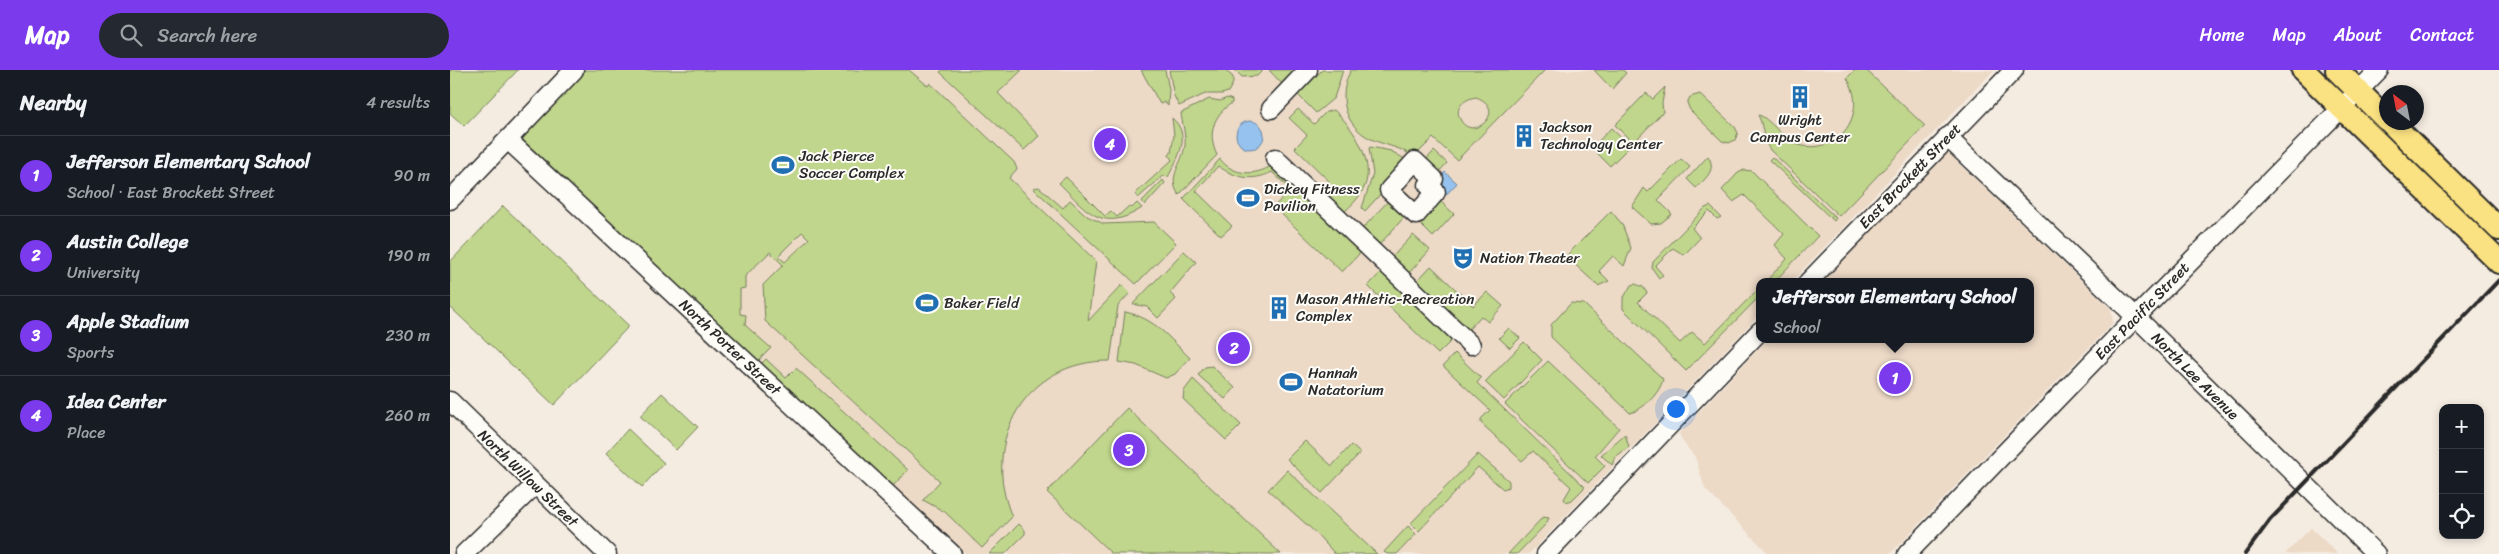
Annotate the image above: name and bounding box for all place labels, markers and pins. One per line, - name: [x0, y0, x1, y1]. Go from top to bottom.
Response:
- building icon: Wright Campus Center: [1787, 84, 1813, 110]
- place label: Wright Campus Center: [1750, 107, 1851, 150]
- place label: Jackson Technology Center: [1539, 114, 1663, 157]
- building icon: Jackson Technology Center: [1511, 123, 1537, 149]
- pin: 4: [1094, 125, 1126, 163]
- place label: Jack Pierce Soccer Complex: [798, 143, 905, 186]
- sports icon: Jack Pierce Soccer Complex: [770, 152, 796, 178]
- place label: Dickey Fitness Pavilion: [1264, 176, 1360, 219]
- sports icon: Dickey Fitness Pavilion: [1235, 185, 1261, 211]
- theatre icon: Nation Theater: [1450, 245, 1476, 271]
- place label: Nation Theater: [1480, 245, 1580, 271]
- place label: Mason Athletic-Recreation Complex: [1296, 286, 1474, 329]
- sports icon: Baker Field: [914, 290, 940, 316]
- place label: Baker Field: [944, 290, 1020, 316]
- building icon: Mason Athletic-Recreation Complex: [1266, 295, 1292, 321]
- pin: 2: [1218, 329, 1250, 367]
- pin: 1: [1879, 359, 1911, 397]
- place label: Hannah Natatorium: [1308, 360, 1384, 403]
- sports icon: Hannah Natatorium: [1278, 369, 1304, 395]
- pin: 3: [1113, 431, 1145, 469]

